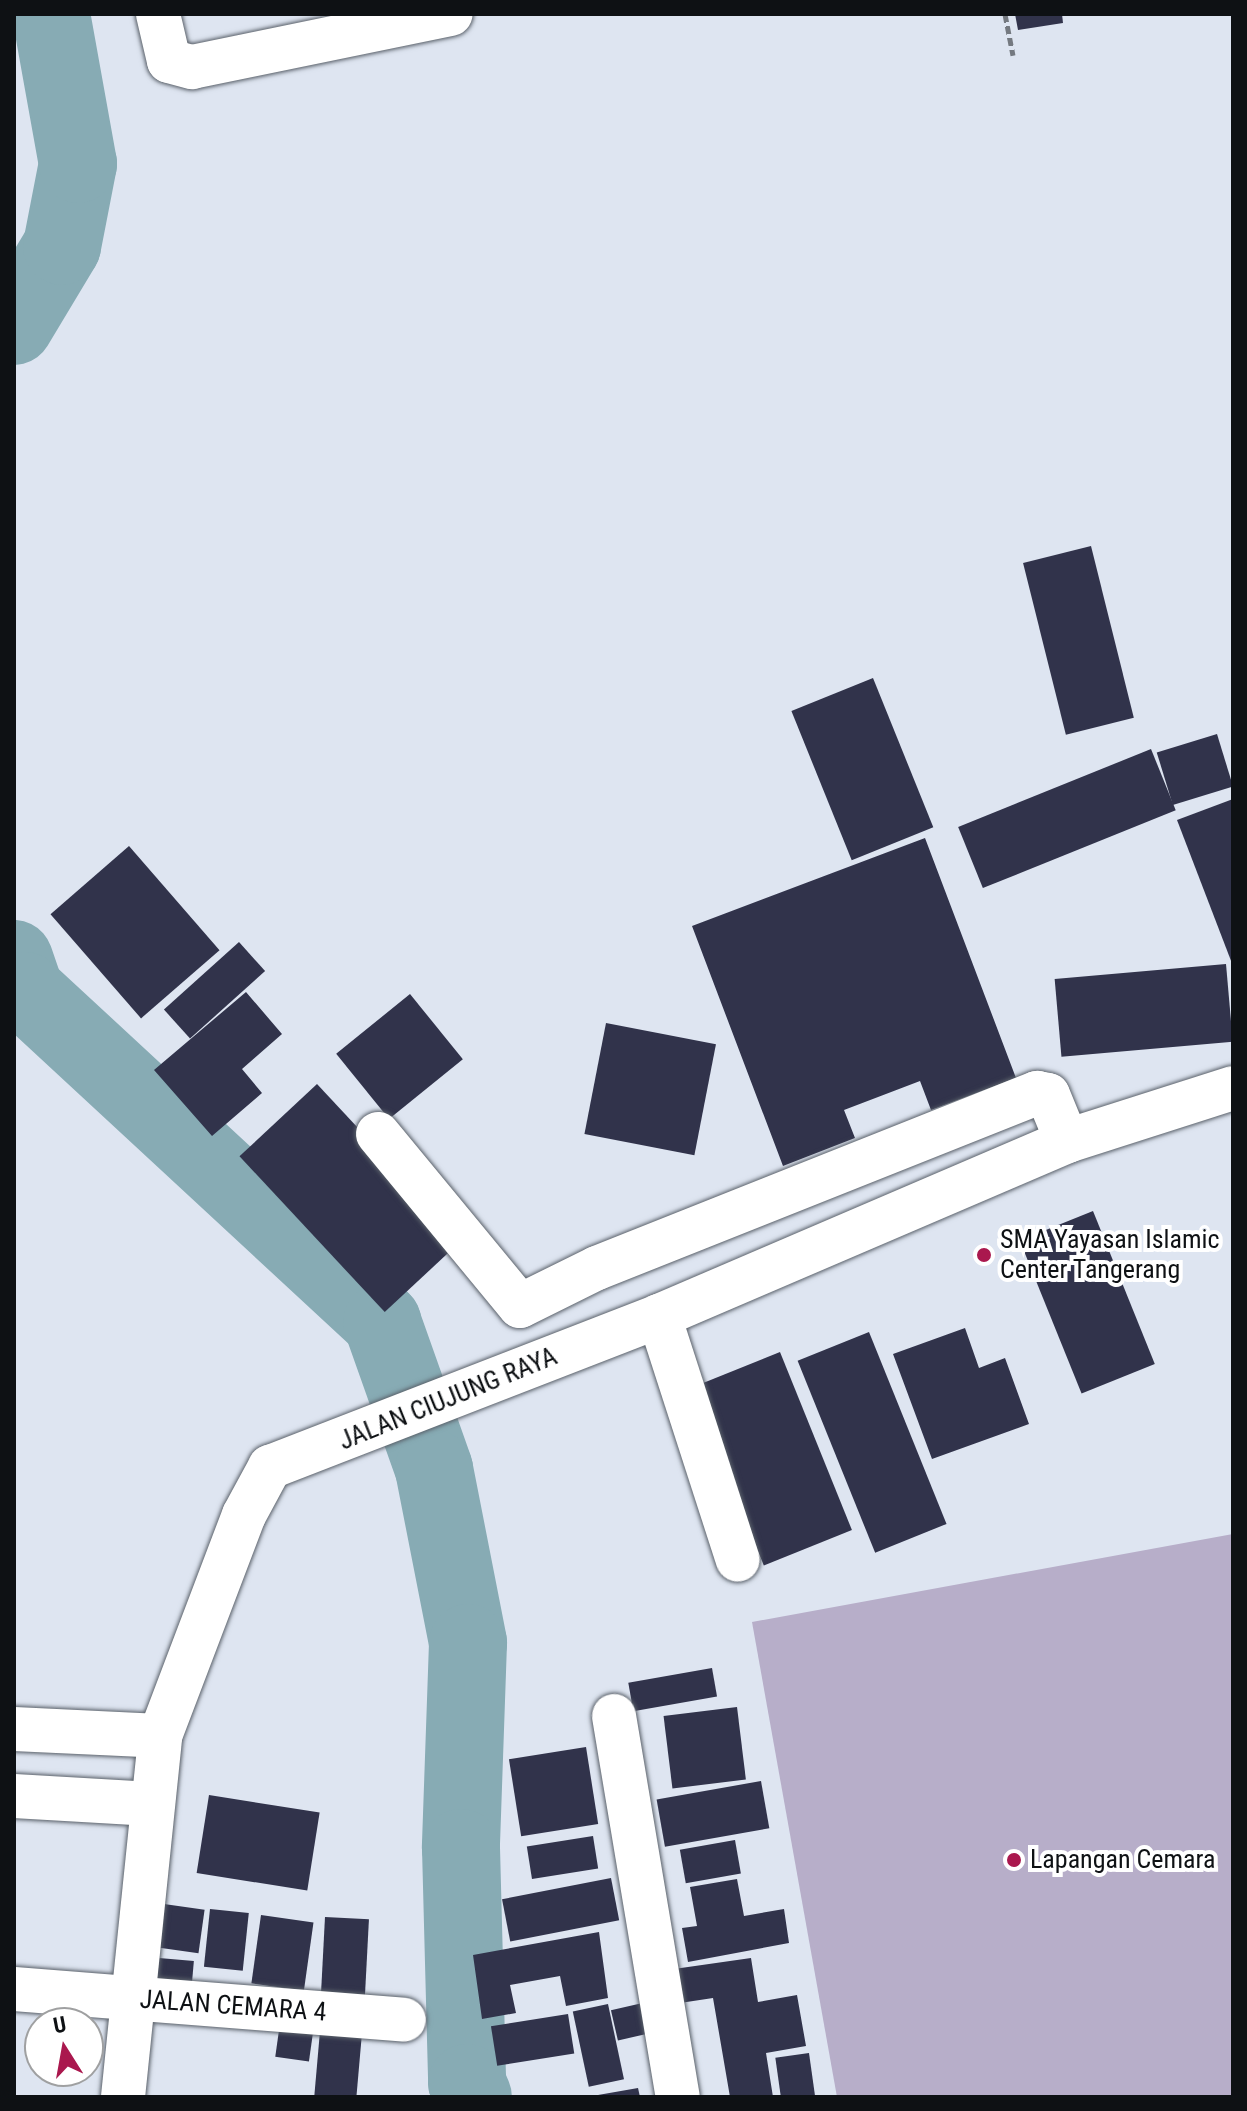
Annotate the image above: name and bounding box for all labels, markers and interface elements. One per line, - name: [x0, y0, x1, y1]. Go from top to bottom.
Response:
- place label: SMA Yayasan Islamic Center Tangerang: [1000, 1224, 1220, 1286]
- marker: SMA Yayasan Islamic Center Tangerang: [975, 1246, 993, 1264]
- street label: JALAN CIUJUNG RAYA: [334, 1341, 562, 1457]
- place label: Lapangan Cemara: [1030, 1844, 1215, 1876]
- marker: Lapangan Cemara: [1005, 1851, 1023, 1869]
- street label: JALAN CEMARA 4: [139, 1984, 327, 2028]
- north arrow: [24, 2007, 104, 2087]
- text: U: [51, 2011, 68, 2038]

